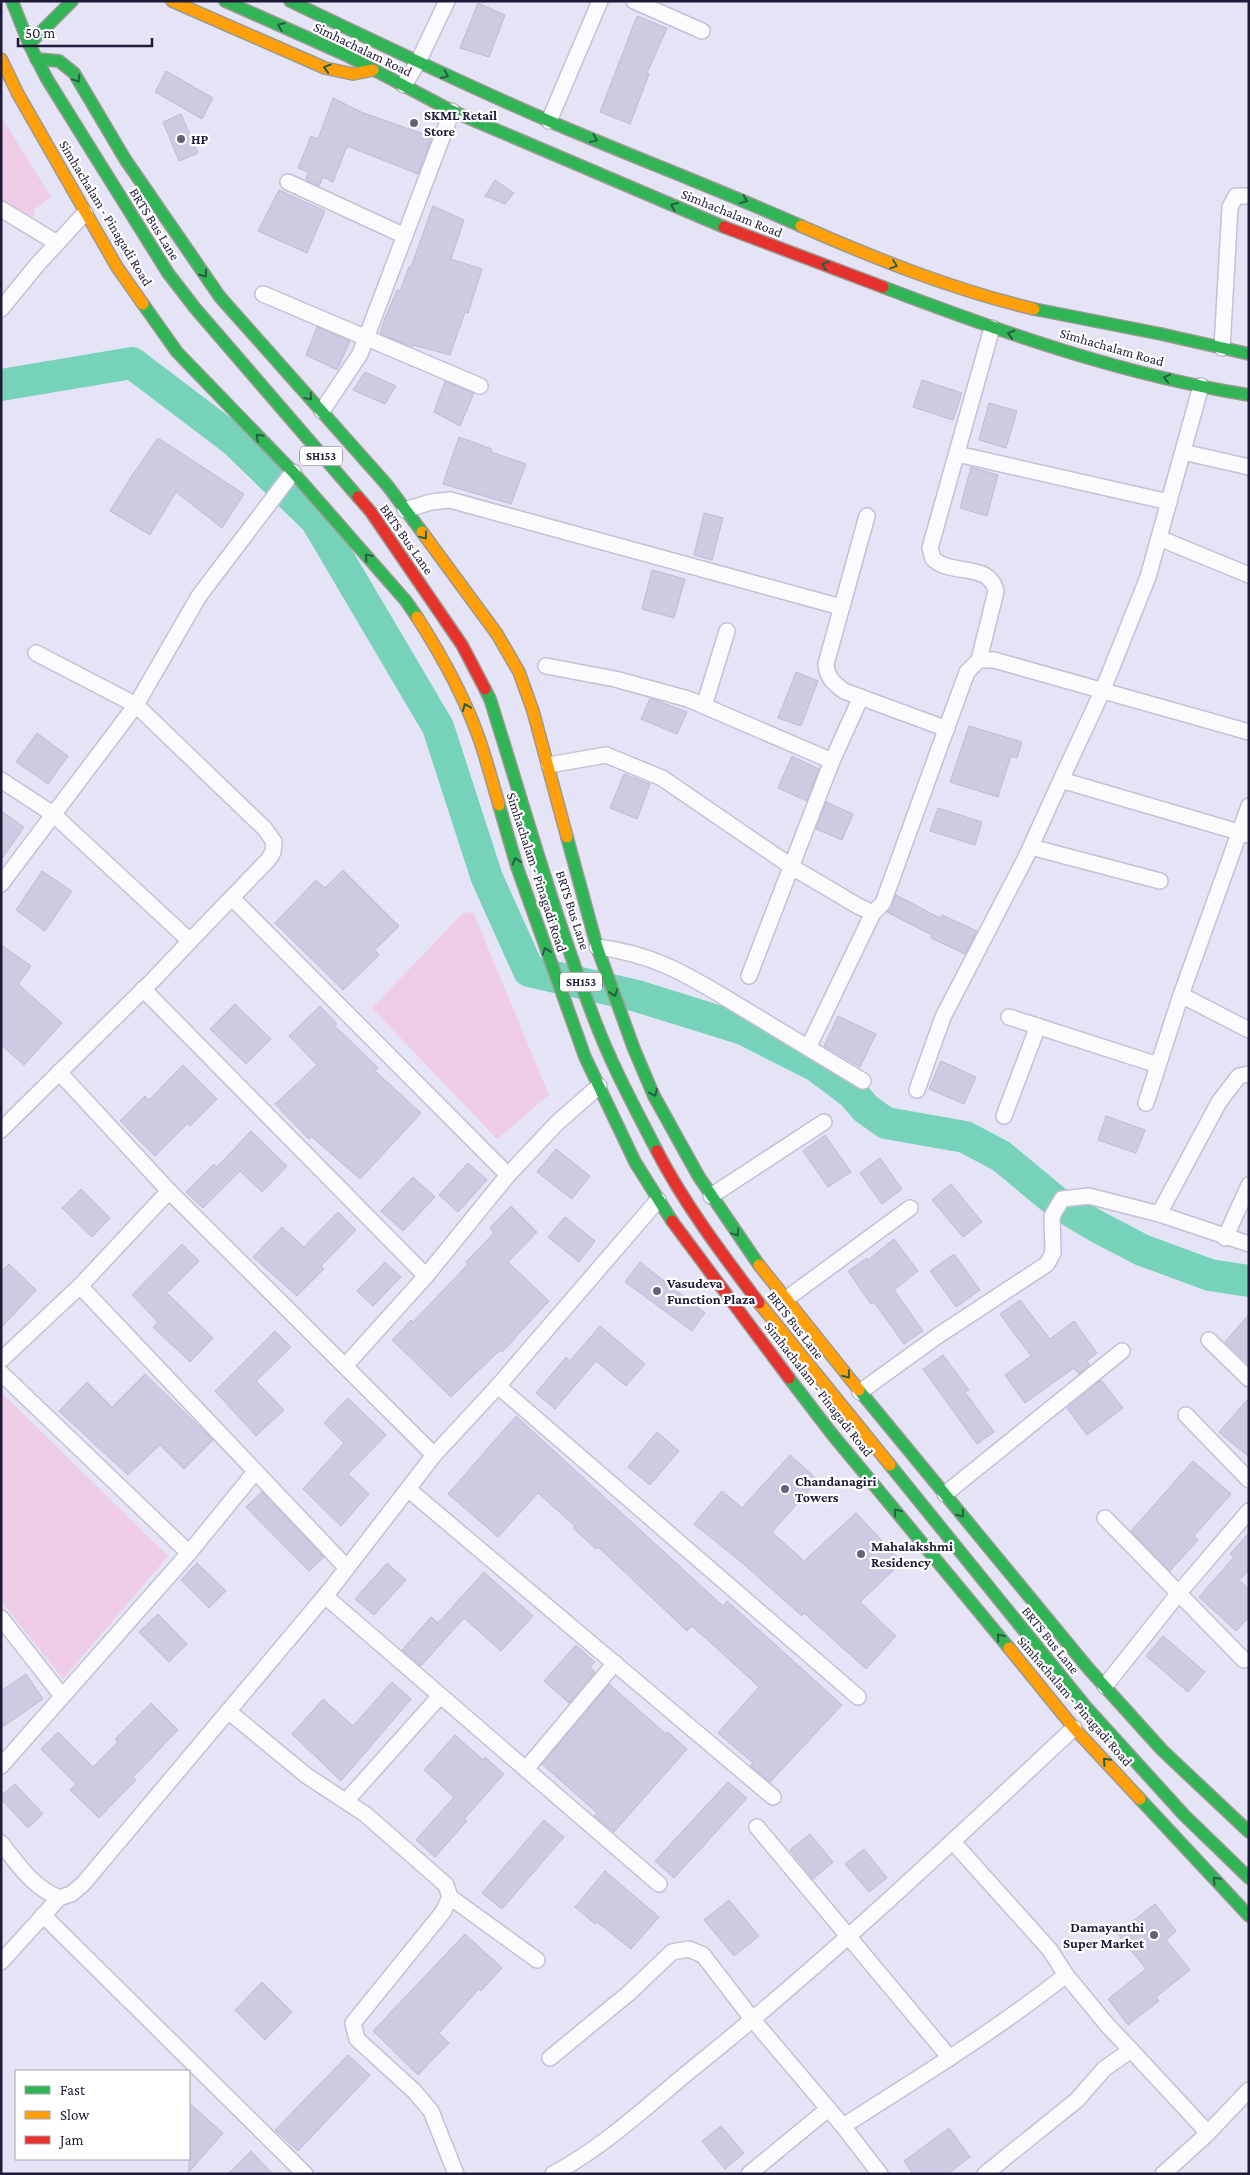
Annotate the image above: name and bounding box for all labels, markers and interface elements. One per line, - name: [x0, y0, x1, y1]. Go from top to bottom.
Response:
- scale bar: [18, 15, 151, 47]
- street label: Simhachalam Road: [311, 18, 415, 80]
- one-way arrow: [277, 22, 286, 33]
- text: 50 m: [25, 25, 55, 41]
- one-way arrow: [323, 63, 331, 73]
- one-way arrow: [440, 68, 449, 79]
- one-way arrow: [71, 73, 80, 83]
- place label: SKML Retail Store: [424, 107, 497, 139]
- marker: SKML Retail Store: [408, 117, 420, 129]
- place label: HP: [191, 131, 209, 147]
- marker: HP: [175, 133, 187, 145]
- one-way arrow: [589, 133, 598, 143]
- street label: Simhachalam - Pinagadi Road: [56, 137, 156, 289]
- street label: BRTS Bus Lane: [126, 185, 184, 263]
- street label: Simhachalam Road: [679, 185, 785, 241]
- one-way arrow: [739, 194, 748, 205]
- one-way arrow: [670, 202, 679, 213]
- one-way arrow: [889, 259, 897, 269]
- one-way arrow: [821, 261, 830, 271]
- one-way arrow: [198, 268, 206, 277]
- street label: Simhachalam Road: [1058, 324, 1167, 370]
- one-way arrow: [1007, 329, 1015, 339]
- one-way arrow: [1162, 373, 1171, 384]
- one-way arrow: [303, 392, 312, 401]
- one-way arrow: [256, 434, 265, 443]
- road number: SH153: [300, 446, 342, 466]
- street label: BRTS Bus Lane: [377, 501, 437, 577]
- one-way arrow: [418, 530, 427, 540]
- one-way arrow: [365, 554, 374, 563]
- one-way arrow: [462, 703, 473, 712]
- street label: Simhachalam - Pinagadi Road: [504, 790, 571, 954]
- one-way arrow: [511, 858, 521, 866]
- street label: BRTS Bus Lane: [553, 868, 593, 952]
- one-way arrow: [542, 947, 552, 956]
- road number: SH153: [560, 972, 602, 992]
- one-way arrow: [608, 988, 618, 997]
- one-way arrow: [647, 1088, 657, 1097]
- one-way arrow: [730, 1227, 739, 1237]
- place label: Vasudeva Function Plaza: [666, 1275, 756, 1307]
- marker: Vasudeva Function Plaza: [651, 1285, 663, 1297]
- street label: BRTS Bus Lane: [764, 1288, 828, 1362]
- street label: Simhachalam - Pinagadi Road: [761, 1318, 877, 1460]
- one-way arrow: [841, 1369, 849, 1378]
- place label: Chandanagiri Towers: [795, 1473, 877, 1505]
- marker: Chandanagiri Towers: [779, 1483, 791, 1495]
- one-way arrow: [956, 1508, 964, 1517]
- one-way arrow: [894, 1509, 902, 1518]
- place label: Mahalakshmi Residency: [871, 1538, 953, 1570]
- marker: Mahalakshmi Residency: [855, 1548, 867, 1560]
- street label: BRTS Bus Lane: [1019, 1603, 1083, 1677]
- street label: Simhachalam - Pinagadi Road: [1014, 1633, 1136, 1770]
- one-way arrow: [997, 1634, 1006, 1643]
- one-way arrow: [1103, 1757, 1112, 1766]
- one-way arrow: [1213, 1877, 1222, 1886]
- place label: Damayanthi Super Market: [1063, 1919, 1145, 1951]
- marker: Damayanthi Super Market: [1148, 1929, 1160, 1941]
- legend: [15, 2070, 190, 2160]
- text: Fast: [60, 2082, 86, 2098]
- text: Slow: [60, 2107, 90, 2123]
- text: Jam: [58, 2132, 83, 2149]

